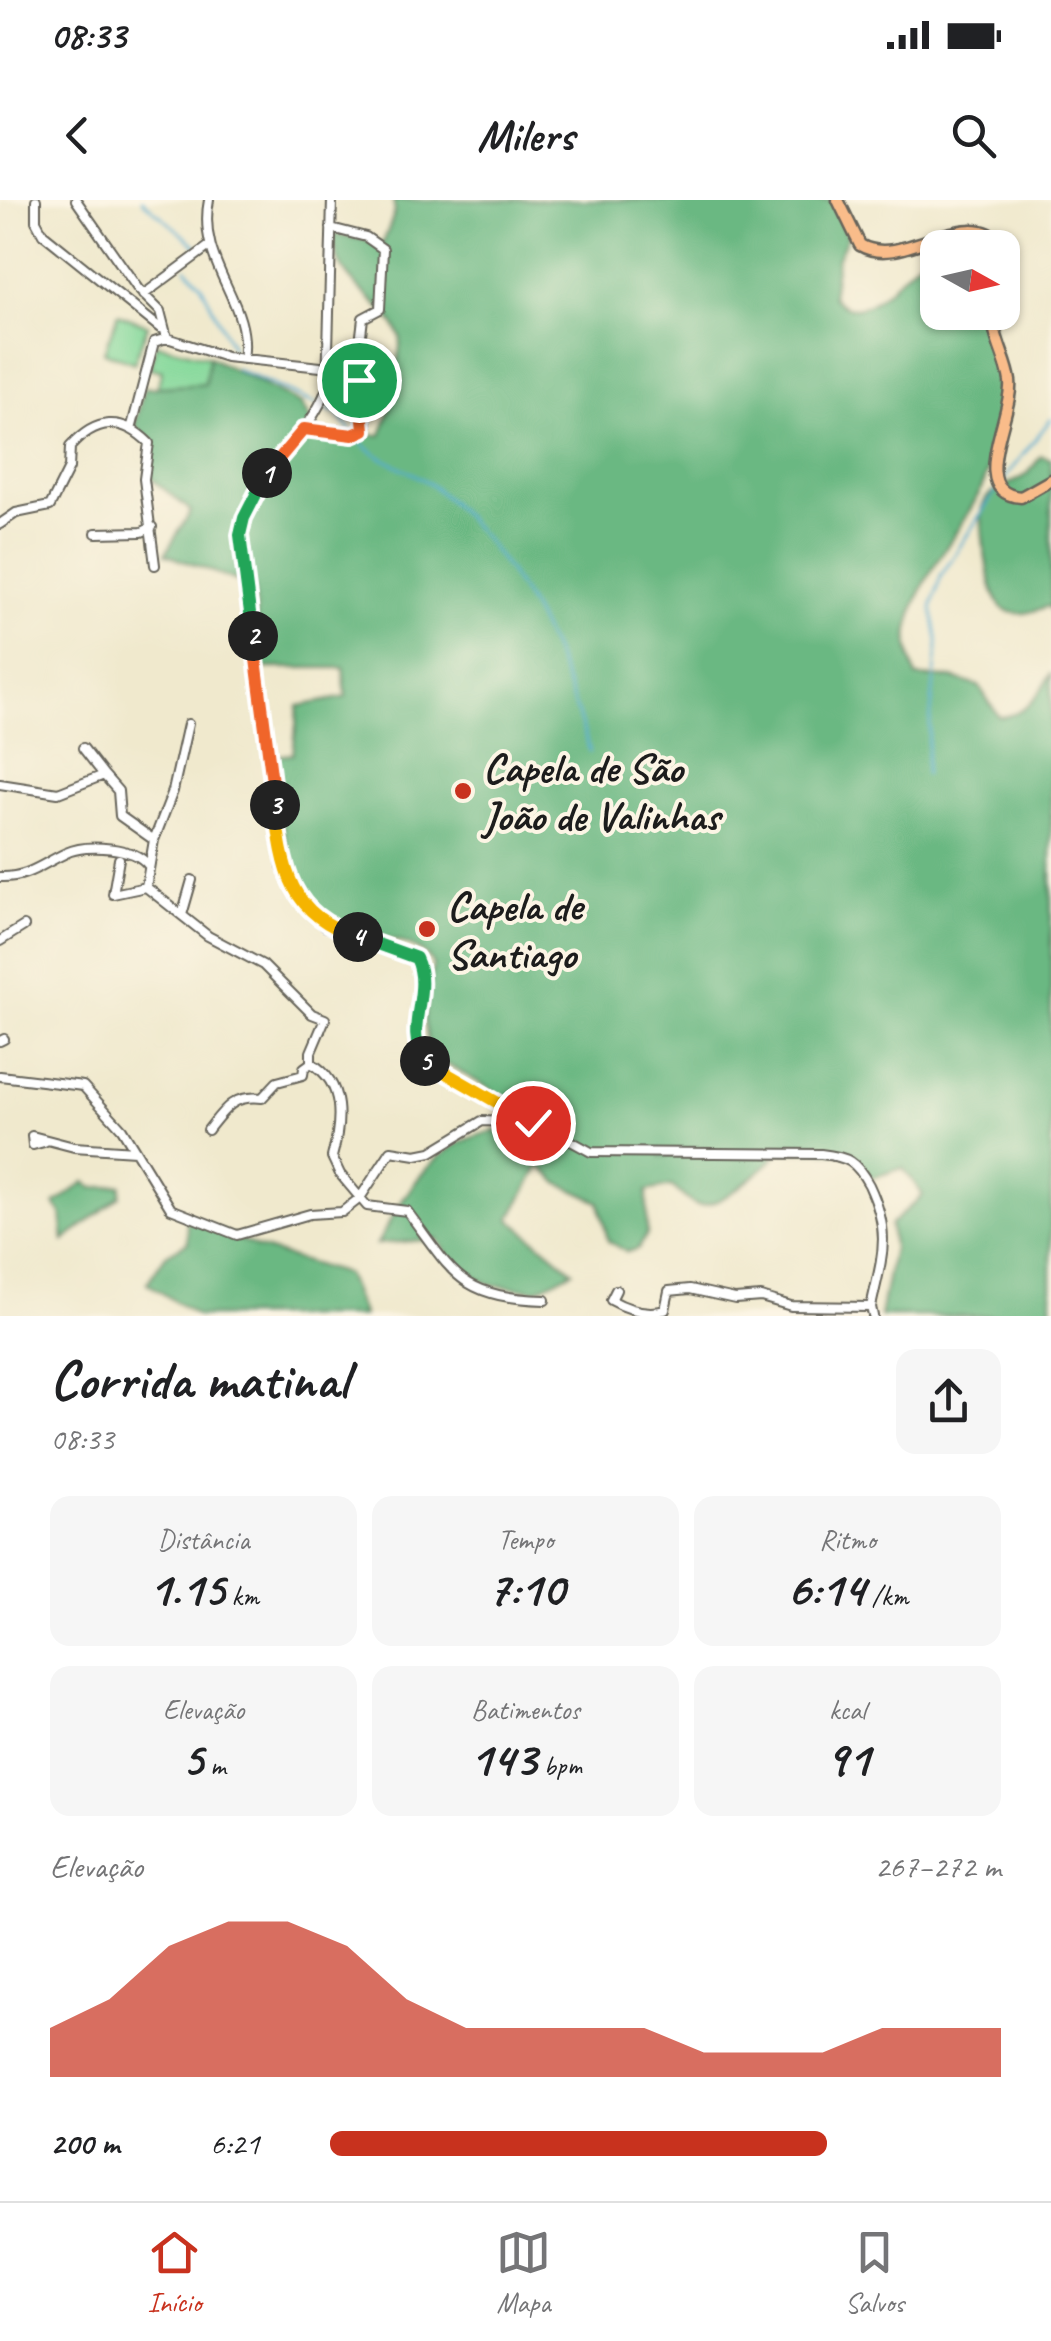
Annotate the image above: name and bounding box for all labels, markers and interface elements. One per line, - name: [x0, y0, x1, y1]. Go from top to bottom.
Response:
- text: 08:33: [50, 12, 126, 59]
- text: Milers: [477, 107, 574, 164]
- icon: back: [50, 108, 105, 163]
- icon: search: [946, 108, 1001, 163]
- north arrow: [920, 230, 1020, 330]
- map controls: [920, 230, 1020, 330]
- pin: [317, 338, 402, 423]
- icon: arrive: [332, 353, 387, 408]
- pin: 1: [242, 448, 292, 498]
- text: 1: [261, 455, 273, 490]
- pin: 2: [228, 611, 278, 661]
- text: 2: [247, 618, 259, 653]
- place label: Capela de São João de Valinhas: [480, 742, 724, 843]
- pin: 3: [250, 780, 300, 830]
- marker: Capela de São João de Valinhas: [452, 780, 474, 802]
- text: 3: [269, 787, 281, 822]
- place label: Capela de Santiago: [447, 880, 586, 981]
- pin: 4: [333, 912, 383, 962]
- marker: Capela de Santiago: [416, 918, 438, 940]
- text: 4: [352, 919, 364, 954]
- pin: 5: [400, 1036, 450, 1086]
- text: 5: [419, 1043, 431, 1078]
- pin: [491, 1081, 576, 1166]
- icon: check: [506, 1096, 561, 1151]
- text: Corrida matinal: [50, 1345, 348, 1415]
- button: share: [896, 1349, 1001, 1454]
- text: 08:33: [50, 1418, 114, 1459]
- text: Distância: [158, 1522, 249, 1557]
- text: Tempo: [498, 1522, 553, 1557]
- text: Ritmo: [819, 1522, 876, 1557]
- text: 1.15: [148, 1557, 225, 1620]
- text: 7:10: [487, 1557, 564, 1620]
- text: 6:14: [787, 1557, 865, 1620]
- text: km: [225, 1578, 259, 1613]
- text: /km: [865, 1578, 908, 1613]
- text: Elevação: [163, 1692, 244, 1727]
- text: Batimentos: [471, 1692, 580, 1727]
- text: kcal: [829, 1692, 866, 1727]
- text: 5: [181, 1727, 203, 1790]
- text: 143: [469, 1727, 537, 1790]
- text: 91: [825, 1727, 870, 1790]
- text: m: [203, 1748, 226, 1783]
- text: bpm: [537, 1748, 582, 1783]
- text: Elevação: [50, 1846, 143, 1887]
- text: 267–272 m: [875, 1846, 1001, 1887]
- text: 200 m: [50, 2123, 119, 2164]
- text: 6:21: [210, 2123, 260, 2164]
- tab: Início: [147, 2225, 202, 2320]
- tab: Mapa: [496, 2225, 551, 2320]
- tab: Salvos: [845, 2225, 904, 2320]

